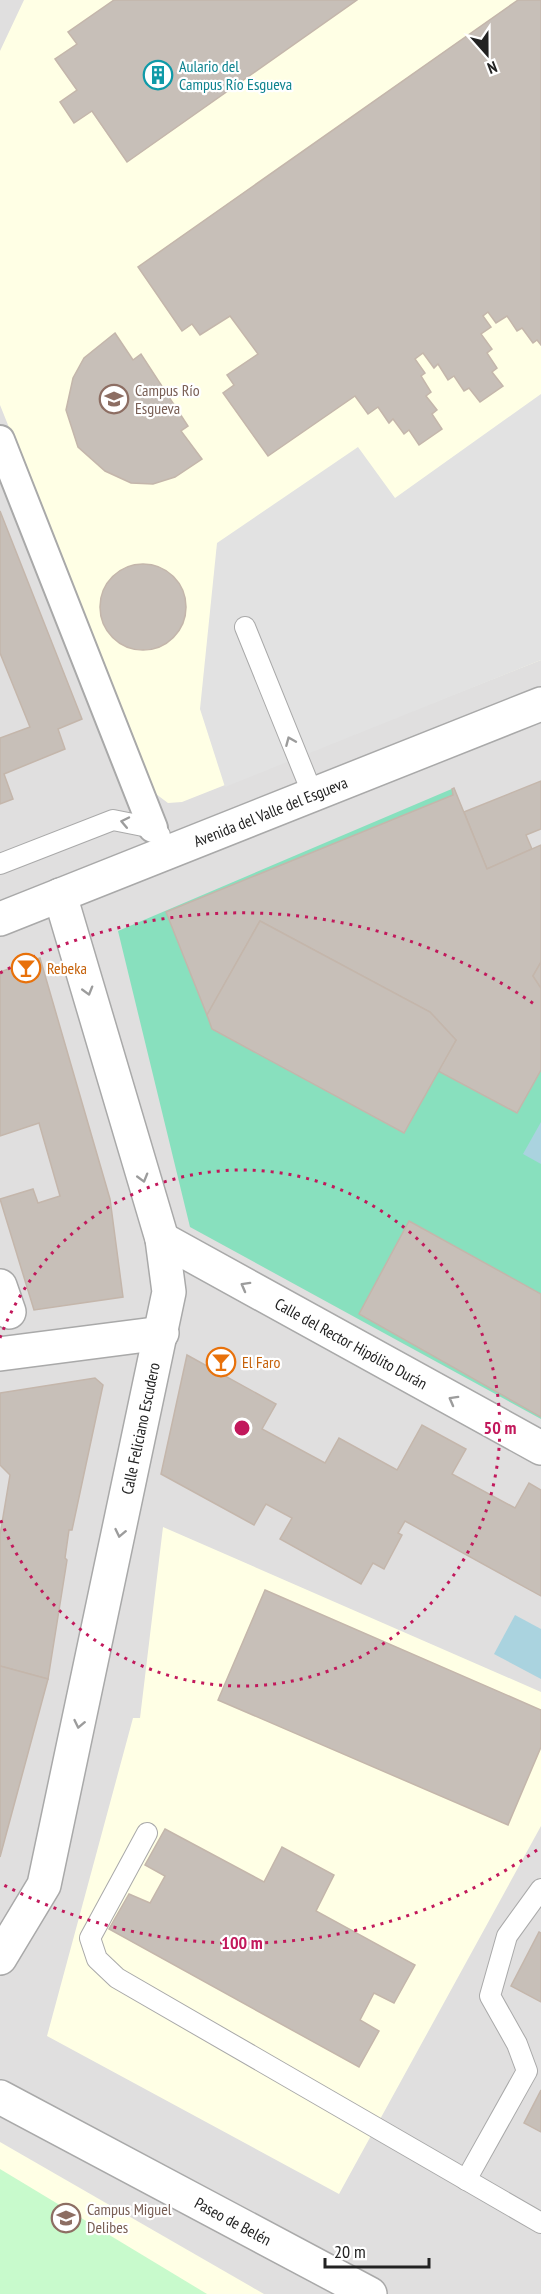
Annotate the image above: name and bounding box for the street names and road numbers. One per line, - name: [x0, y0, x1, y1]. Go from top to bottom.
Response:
- street label: Avenida del Valle del Esgueva: [191, 772, 350, 851]
- street label: Calle del Rector Hipólito Durán: [271, 1293, 431, 1393]
- street label: Calle Feliciano Escudero: [117, 1360, 164, 1496]
- street label: Paseo de Belén: [191, 2193, 275, 2250]

